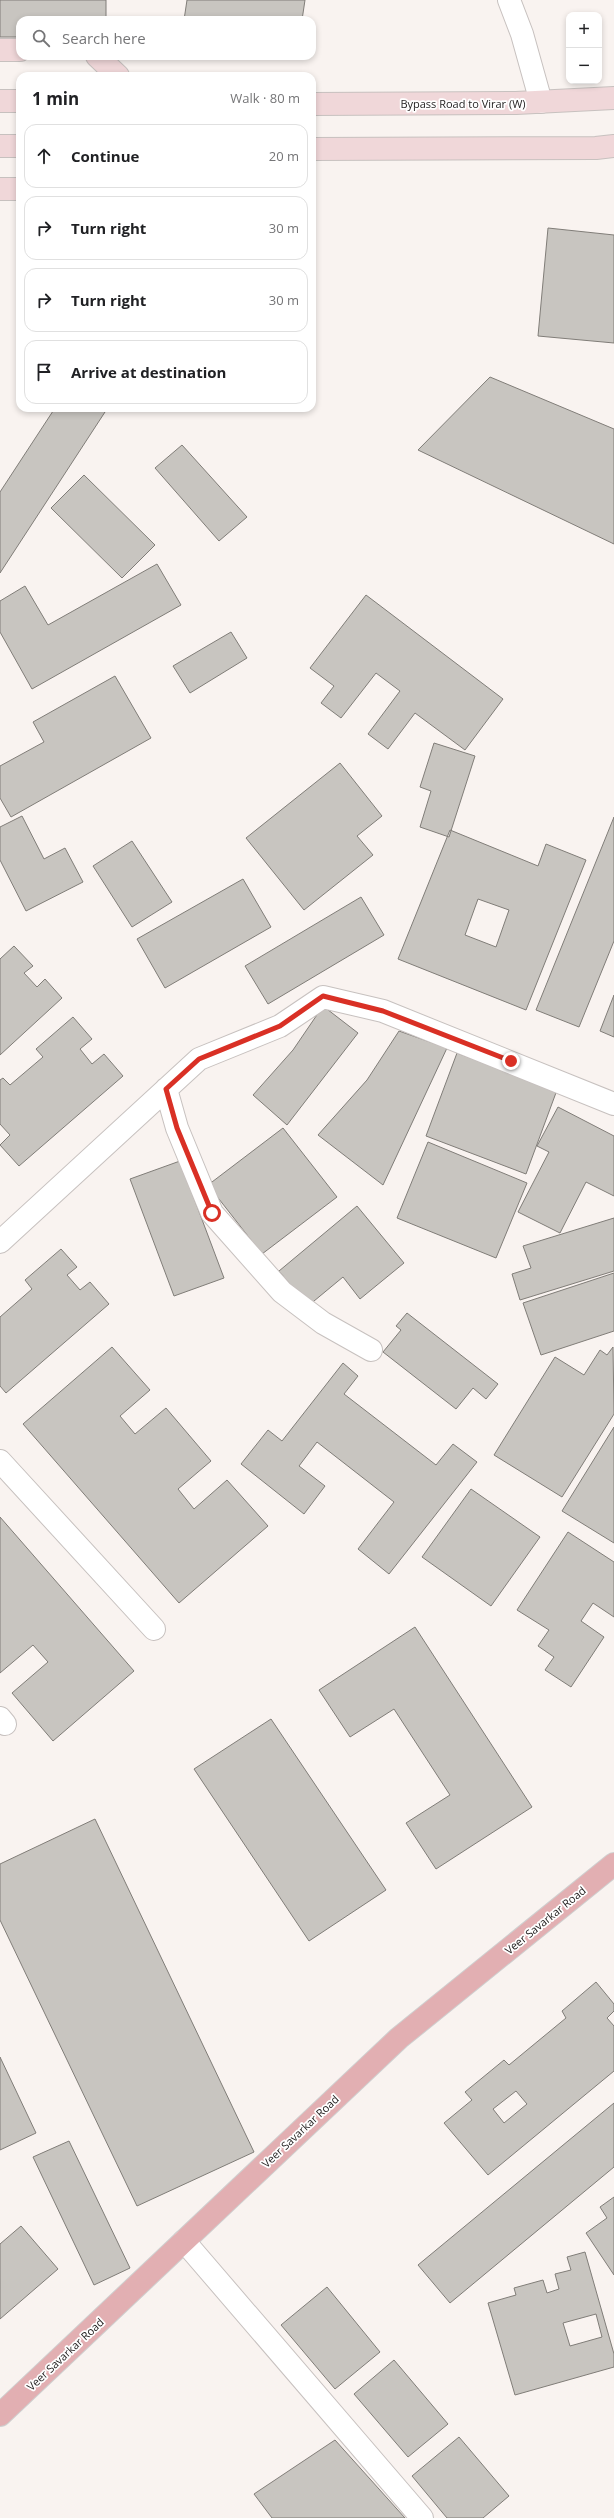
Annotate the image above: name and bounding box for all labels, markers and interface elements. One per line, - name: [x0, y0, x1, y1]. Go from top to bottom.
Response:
- map controls: [566, 12, 602, 84]
- button: +: [566, 12, 602, 48]
- search box: [16, 16, 316, 60]
- icon: search: [30, 27, 52, 49]
- text: Search here: [62, 28, 146, 48]
- button: −: [566, 48, 602, 84]
- text: 1 min: [32, 87, 79, 110]
- text: Walk · 80 m: [230, 89, 300, 107]
- street label: Bypass Road to Virar (W): [400, 96, 526, 111]
- icon: ahead: [33, 145, 55, 167]
- text: Continue: [71, 146, 139, 166]
- text: 20 m: [269, 147, 299, 165]
- icon: right: [33, 217, 55, 239]
- text: Turn right: [71, 218, 146, 238]
- text: 30 m: [269, 219, 299, 237]
- icon: right: [33, 289, 55, 311]
- text: Turn right: [71, 290, 146, 310]
- text: 30 m: [269, 291, 299, 309]
- icon: arrive: [33, 361, 55, 383]
- text: Arrive at destination: [71, 362, 226, 382]
- route end: [502, 1052, 520, 1070]
- route start: [203, 1204, 221, 1222]
- street label: Veer Savarkar Road: [501, 1883, 589, 1957]
- street label: Veer Savarkar Road: [258, 2091, 342, 2171]
- street label: Veer Savarkar Road: [23, 2314, 107, 2394]

